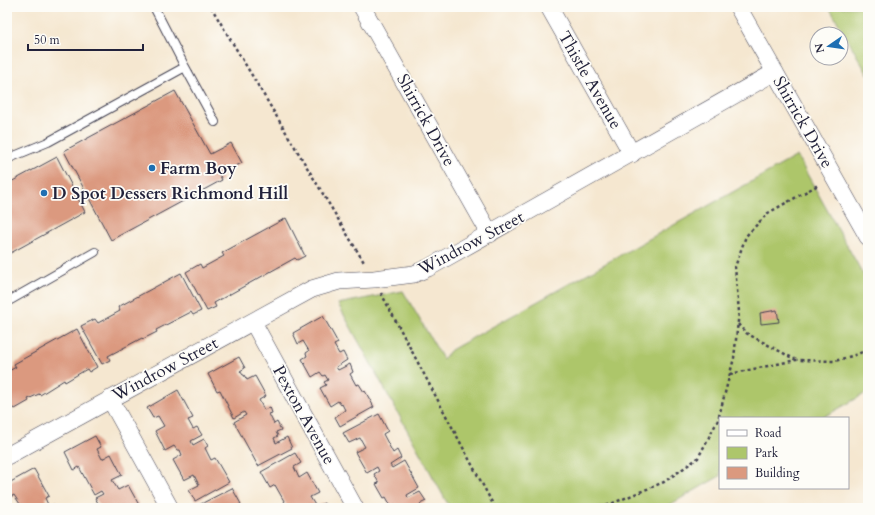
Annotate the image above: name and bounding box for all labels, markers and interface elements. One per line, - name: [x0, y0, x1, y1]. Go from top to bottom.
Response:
- scale bar: [28, 26, 143, 52]
- north arrow: [809, 26, 849, 66]
- street label: Thistle Avenue: [553, 27, 627, 133]
- text: 50 m: [34, 32, 61, 48]
- text: N: [811, 41, 828, 54]
- street label: Shirrick Drive: [391, 70, 461, 170]
- street label: Shirrick Drive: [767, 72, 839, 172]
- place label: Farm Boy: [160, 157, 237, 180]
- marker: Farm Boy: [147, 163, 157, 173]
- place label: D Spot Dessers Richmond Hill: [52, 182, 288, 205]
- marker: D Spot Dessers Richmond Hill: [39, 188, 49, 198]
- street label: Windrow Street: [413, 205, 528, 281]
- street label: Windrow Street: [107, 331, 222, 407]
- street label: Pexton Avenue: [267, 361, 341, 469]
- legend: [719, 417, 849, 489]
- text: Road: [755, 425, 782, 441]
- text: Park: [755, 445, 779, 461]
- text: Building: [755, 465, 800, 481]

